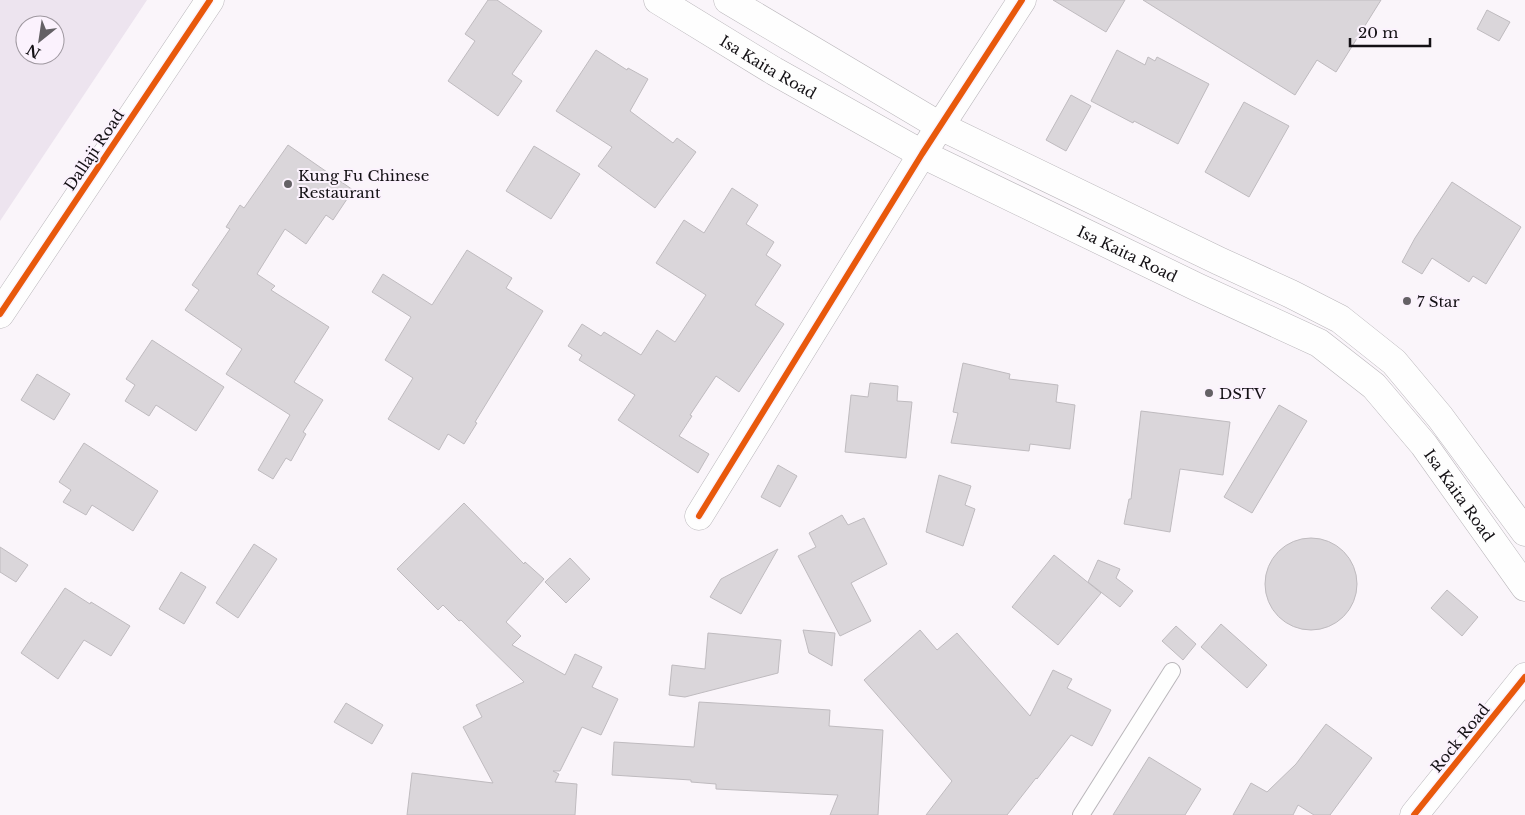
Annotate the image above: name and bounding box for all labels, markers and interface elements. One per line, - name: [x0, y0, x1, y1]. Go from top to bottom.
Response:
- north arrow: [15, 15, 65, 65]
- scale bar: [1350, 15, 1430, 47]
- text: 20 m: [1358, 23, 1398, 42]
- street label: Isa Kaita Road: [717, 31, 820, 102]
- text: N: [23, 40, 44, 62]
- street label: Dallaji Road: [60, 106, 128, 194]
- place label: Kung Fu Chinese Restaurant: [298, 166, 429, 202]
- marker: Kung Fu Chinese Restaurant: [282, 178, 294, 190]
- street label: Isa Kaita Road: [1074, 221, 1181, 286]
- place label: 7 Star: [1417, 292, 1460, 311]
- marker: 7 Star: [1401, 295, 1413, 307]
- place label: DSTV: [1219, 384, 1266, 403]
- marker: DSTV: [1203, 387, 1215, 399]
- street label: Isa Kaita Road: [1420, 445, 1499, 545]
- street label: Rock Road: [1427, 700, 1493, 776]

